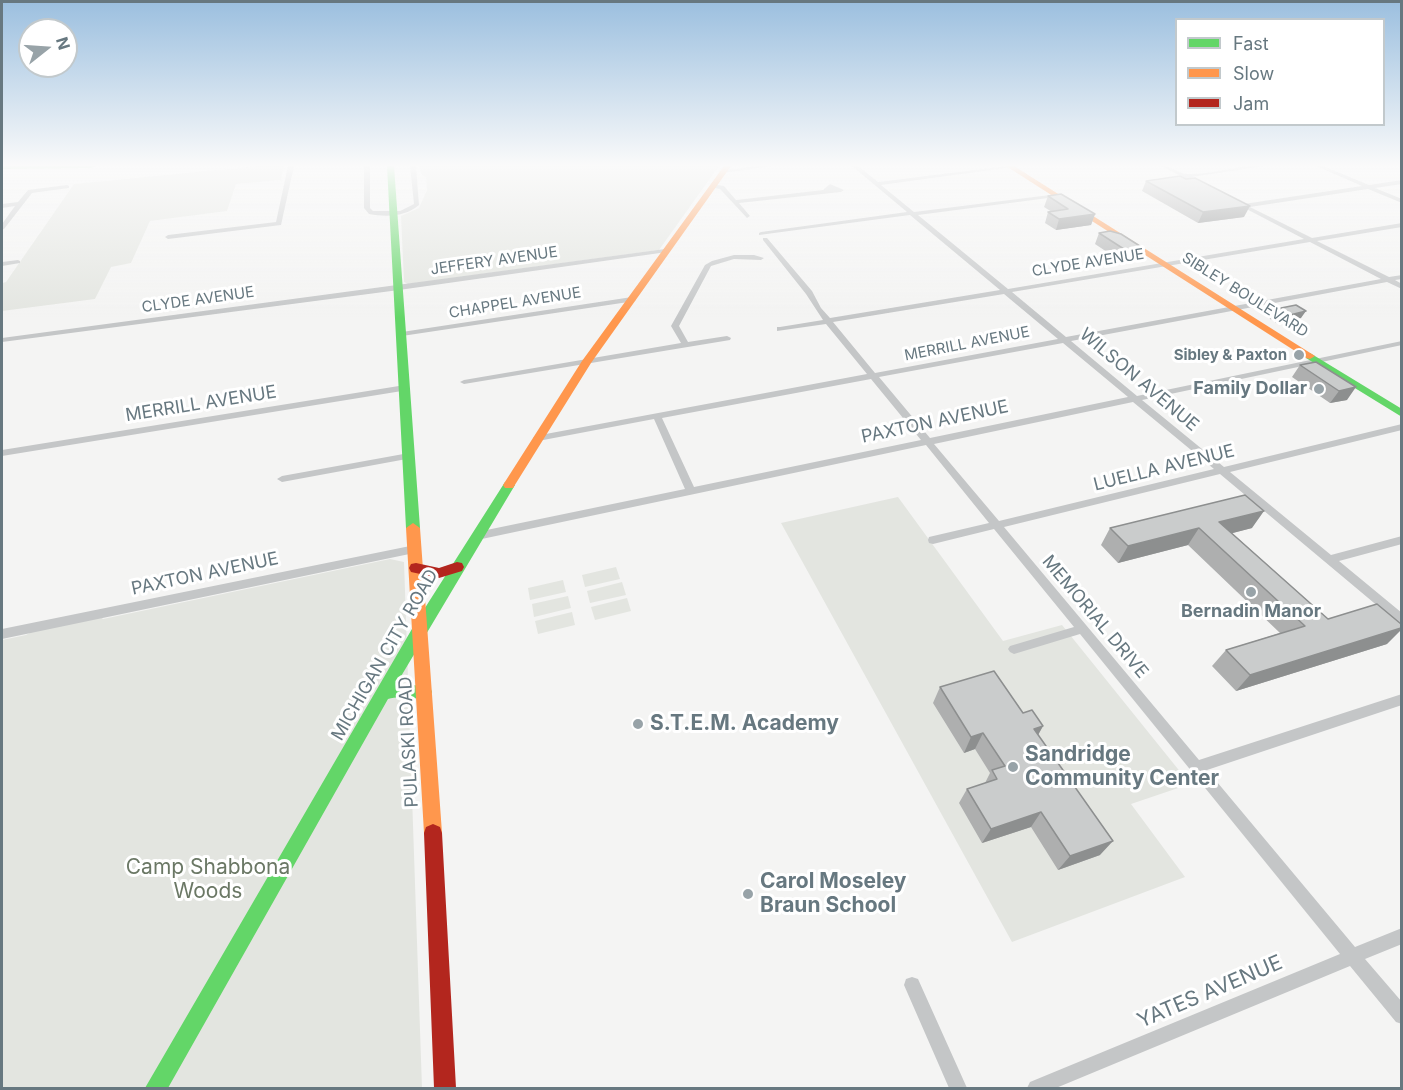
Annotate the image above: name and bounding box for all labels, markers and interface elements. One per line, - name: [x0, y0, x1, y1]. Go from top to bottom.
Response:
- north arrow: [18, 18, 78, 78]
- legend: [1175, 18, 1385, 126]
- text: Fast: [1233, 33, 1269, 54]
- text: N: [52, 35, 75, 52]
- text: Slow: [1233, 63, 1274, 84]
- text: Jam: [1233, 93, 1269, 114]
- street label: JEFFERY AVENUE: [429, 243, 559, 279]
- street label: CLYDE AVENUE: [1031, 245, 1145, 281]
- street label: SIBLEY BOULEVARD: [1179, 249, 1311, 341]
- street label: CLYDE AVENUE: [141, 283, 255, 317]
- street label: CHAPPEL AVENUE: [448, 284, 582, 322]
- street label: MERRILL AVENUE: [903, 323, 1031, 365]
- street label: WILSON AVENUE: [1075, 324, 1203, 436]
- place label: Sibley & Paxton: [1174, 346, 1287, 364]
- marker: Sibley & Paxton: [1292, 348, 1306, 362]
- place label: Family Dollar: [1193, 378, 1307, 400]
- street label: MERRILL AVENUE: [124, 381, 278, 427]
- marker: Family Dollar: [1312, 382, 1326, 396]
- street label: PAXTON AVENUE: [859, 396, 1011, 448]
- street label: LUELLA AVENUE: [1091, 440, 1237, 496]
- street label: PAXTON AVENUE: [129, 548, 281, 600]
- street label: MEMORIAL DRIVE: [1037, 551, 1153, 683]
- street label: MICHIGAN CITY ROAD: [327, 566, 443, 744]
- marker: Bernadin Manor: [1244, 585, 1258, 599]
- place label: Bernadin Manor: [1181, 601, 1321, 623]
- street label: PULASKI ROAD: [395, 676, 423, 808]
- place label: S.T.E.M. Academy: [650, 711, 839, 737]
- marker: S.T.E.M. Academy: [631, 717, 645, 731]
- place label: Sandridge Community Center: [1025, 742, 1219, 792]
- marker: Sandridge Community Center: [1006, 760, 1020, 774]
- park label: Camp Shabbona Woods: [126, 855, 290, 905]
- place label: Carol Moseley Braun School: [760, 869, 906, 919]
- marker: Carol Moseley Braun School: [741, 887, 755, 901]
- street label: YATES AVENUE: [1134, 950, 1286, 1034]

